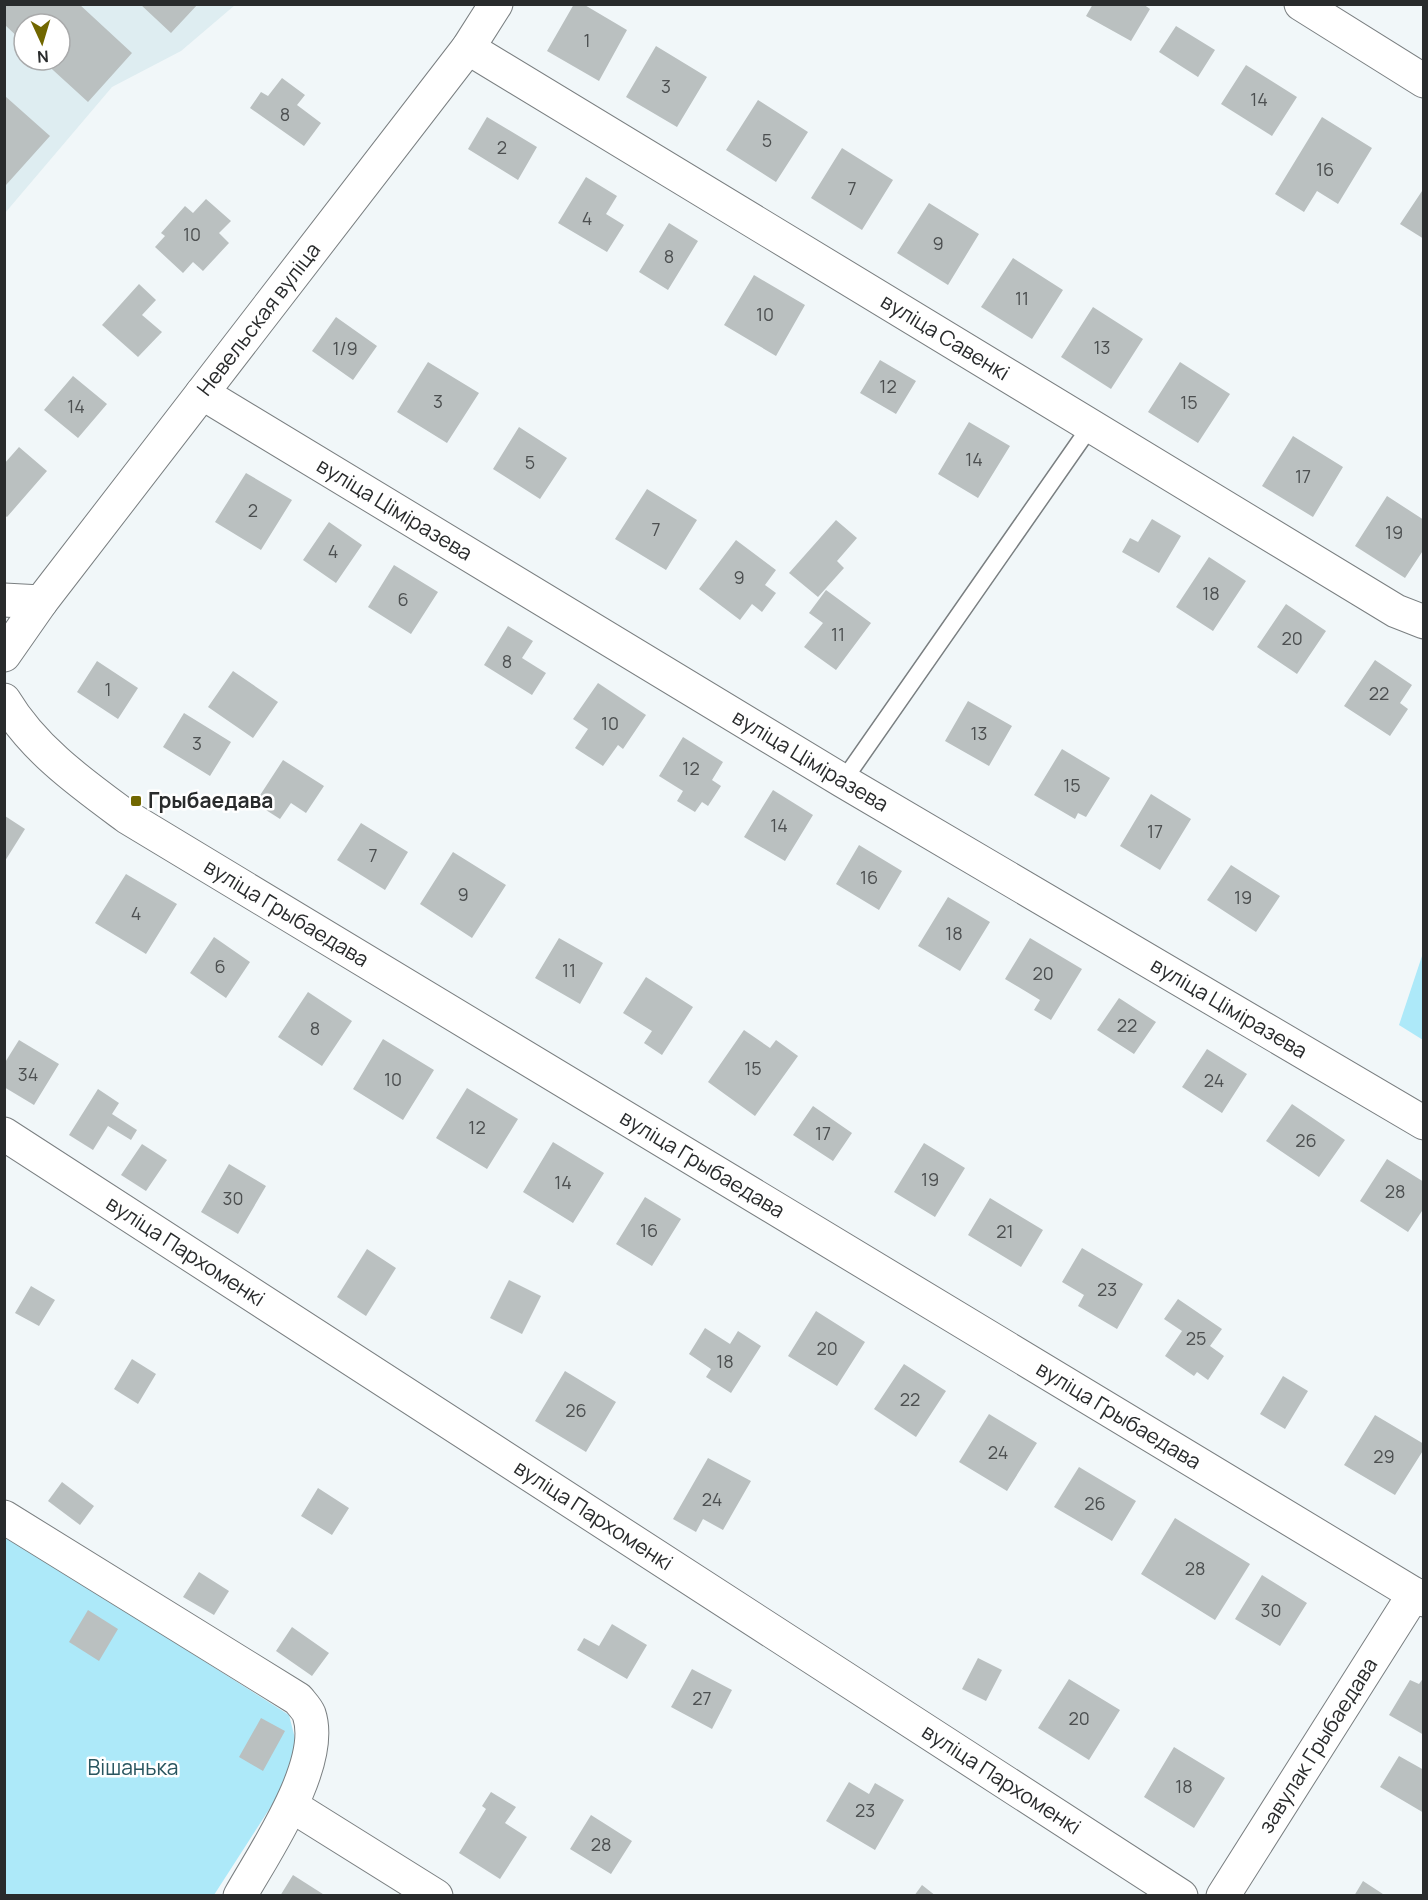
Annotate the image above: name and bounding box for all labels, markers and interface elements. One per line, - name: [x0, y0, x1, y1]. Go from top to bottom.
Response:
- north arrow: [12, 12, 72, 72]
- house number: 1: [583, 28, 591, 52]
- text: N: [37, 46, 50, 68]
- house number: 3: [661, 74, 671, 98]
- house number: 14: [1250, 87, 1268, 111]
- house number: 8: [280, 102, 290, 126]
- house number: 5: [762, 128, 772, 152]
- house number: 2: [497, 135, 507, 159]
- house number: 16: [1316, 157, 1334, 181]
- house number: 7: [847, 176, 857, 200]
- house number: 4: [582, 206, 592, 230]
- house number: 10: [183, 222, 201, 246]
- house number: 9: [932, 231, 944, 255]
- street label: Невельская вуліца: [190, 236, 326, 401]
- house number: 8: [664, 244, 674, 268]
- house number: 11: [1015, 286, 1029, 310]
- street label: вуліца Савенкі: [876, 287, 1015, 386]
- house number: 10: [756, 302, 774, 326]
- house number: 13: [1094, 335, 1110, 359]
- house number: 1/9: [332, 336, 358, 360]
- house number: 12: [879, 374, 897, 398]
- house number: 3: [433, 389, 443, 413]
- house number: 15: [1180, 390, 1198, 414]
- house number: 14: [67, 394, 85, 418]
- house number: 14: [965, 447, 983, 471]
- house number: 5: [525, 450, 535, 474]
- street label: вуліца Ціміразева: [312, 451, 478, 566]
- house number: 17: [1295, 464, 1311, 488]
- house number: 2: [248, 498, 258, 522]
- house number: 7: [651, 517, 661, 541]
- house number: 19: [1385, 520, 1403, 544]
- house number: 4: [328, 539, 338, 563]
- house number: 9: [733, 565, 745, 589]
- house number: 18: [1202, 581, 1220, 605]
- house number: 6: [397, 587, 409, 611]
- house number: 11: [831, 622, 845, 646]
- house number: 20: [1281, 626, 1303, 650]
- house number: 8: [502, 649, 512, 673]
- house number: 1: [104, 677, 112, 701]
- house number: 22: [1369, 681, 1389, 705]
- street label: вуліца Ціміразева: [728, 702, 894, 818]
- house number: 10: [601, 711, 619, 735]
- house number: 13: [971, 721, 987, 745]
- house number: 3: [192, 731, 202, 755]
- house number: 12: [682, 756, 700, 780]
- house number: 15: [1063, 773, 1081, 797]
- place label: Грыбаедава: [148, 786, 273, 814]
- marker: Грыбаедава: [129, 794, 143, 808]
- house number: 14: [770, 813, 788, 837]
- house number: 17: [1147, 819, 1163, 843]
- house number: 7: [368, 843, 378, 867]
- street label: вуліца Грыбаедава: [199, 852, 374, 973]
- house number: 16: [860, 865, 878, 889]
- house number: 9: [457, 882, 469, 906]
- house number: 19: [1234, 885, 1252, 909]
- house number: 4: [131, 901, 141, 925]
- house number: 18: [945, 921, 963, 945]
- street label: вуліца Ціміразева: [1146, 950, 1313, 1064]
- house number: 6: [214, 954, 226, 978]
- house number: 11: [562, 958, 576, 982]
- house number: 20: [1032, 961, 1054, 985]
- house number: 22: [1117, 1013, 1137, 1037]
- house number: 8: [310, 1016, 320, 1040]
- house number: 15: [744, 1056, 762, 1080]
- house number: 34: [18, 1062, 38, 1086]
- house number: 10: [384, 1067, 402, 1091]
- house number: 24: [1204, 1068, 1224, 1092]
- street label: вуліца Грыбаедава: [615, 1103, 790, 1224]
- house number: 12: [468, 1115, 486, 1139]
- house number: 17: [815, 1121, 831, 1145]
- house number: 26: [1295, 1128, 1317, 1152]
- house number: 19: [921, 1167, 939, 1191]
- house number: 14: [554, 1170, 572, 1194]
- house number: 28: [1385, 1179, 1405, 1203]
- house number: 30: [223, 1186, 243, 1210]
- street label: вуліца Пархоменкі: [101, 1189, 271, 1312]
- house number: 16: [640, 1218, 658, 1242]
- house number: 21: [996, 1219, 1014, 1243]
- house number: 23: [1097, 1277, 1117, 1301]
- house number: 25: [1186, 1326, 1206, 1350]
- house number: 20: [816, 1336, 838, 1360]
- house number: 18: [716, 1349, 734, 1373]
- street label: вуліца Грыбаедава: [1031, 1354, 1207, 1475]
- house number: 22: [900, 1387, 920, 1411]
- house number: 26: [565, 1398, 587, 1422]
- house number: 24: [988, 1440, 1008, 1464]
- house number: 29: [1373, 1444, 1395, 1468]
- street label: вуліца Пархоменкі: [509, 1453, 679, 1576]
- house number: 24: [702, 1487, 722, 1511]
- house number: 26: [1084, 1491, 1106, 1515]
- house number: 28: [1185, 1556, 1205, 1580]
- house number: 30: [1261, 1598, 1281, 1622]
- street label: завулак Грыбаедава: [1251, 1652, 1383, 1838]
- house number: 27: [692, 1686, 712, 1710]
- house number: 20: [1068, 1706, 1090, 1730]
- street label: вуліца Пархоменкі: [917, 1717, 1086, 1840]
- park label: Вішанька: [87, 1753, 179, 1781]
- house number: 18: [1175, 1774, 1193, 1798]
- house number: 23: [855, 1798, 875, 1822]
- house number: 28: [591, 1832, 611, 1856]

